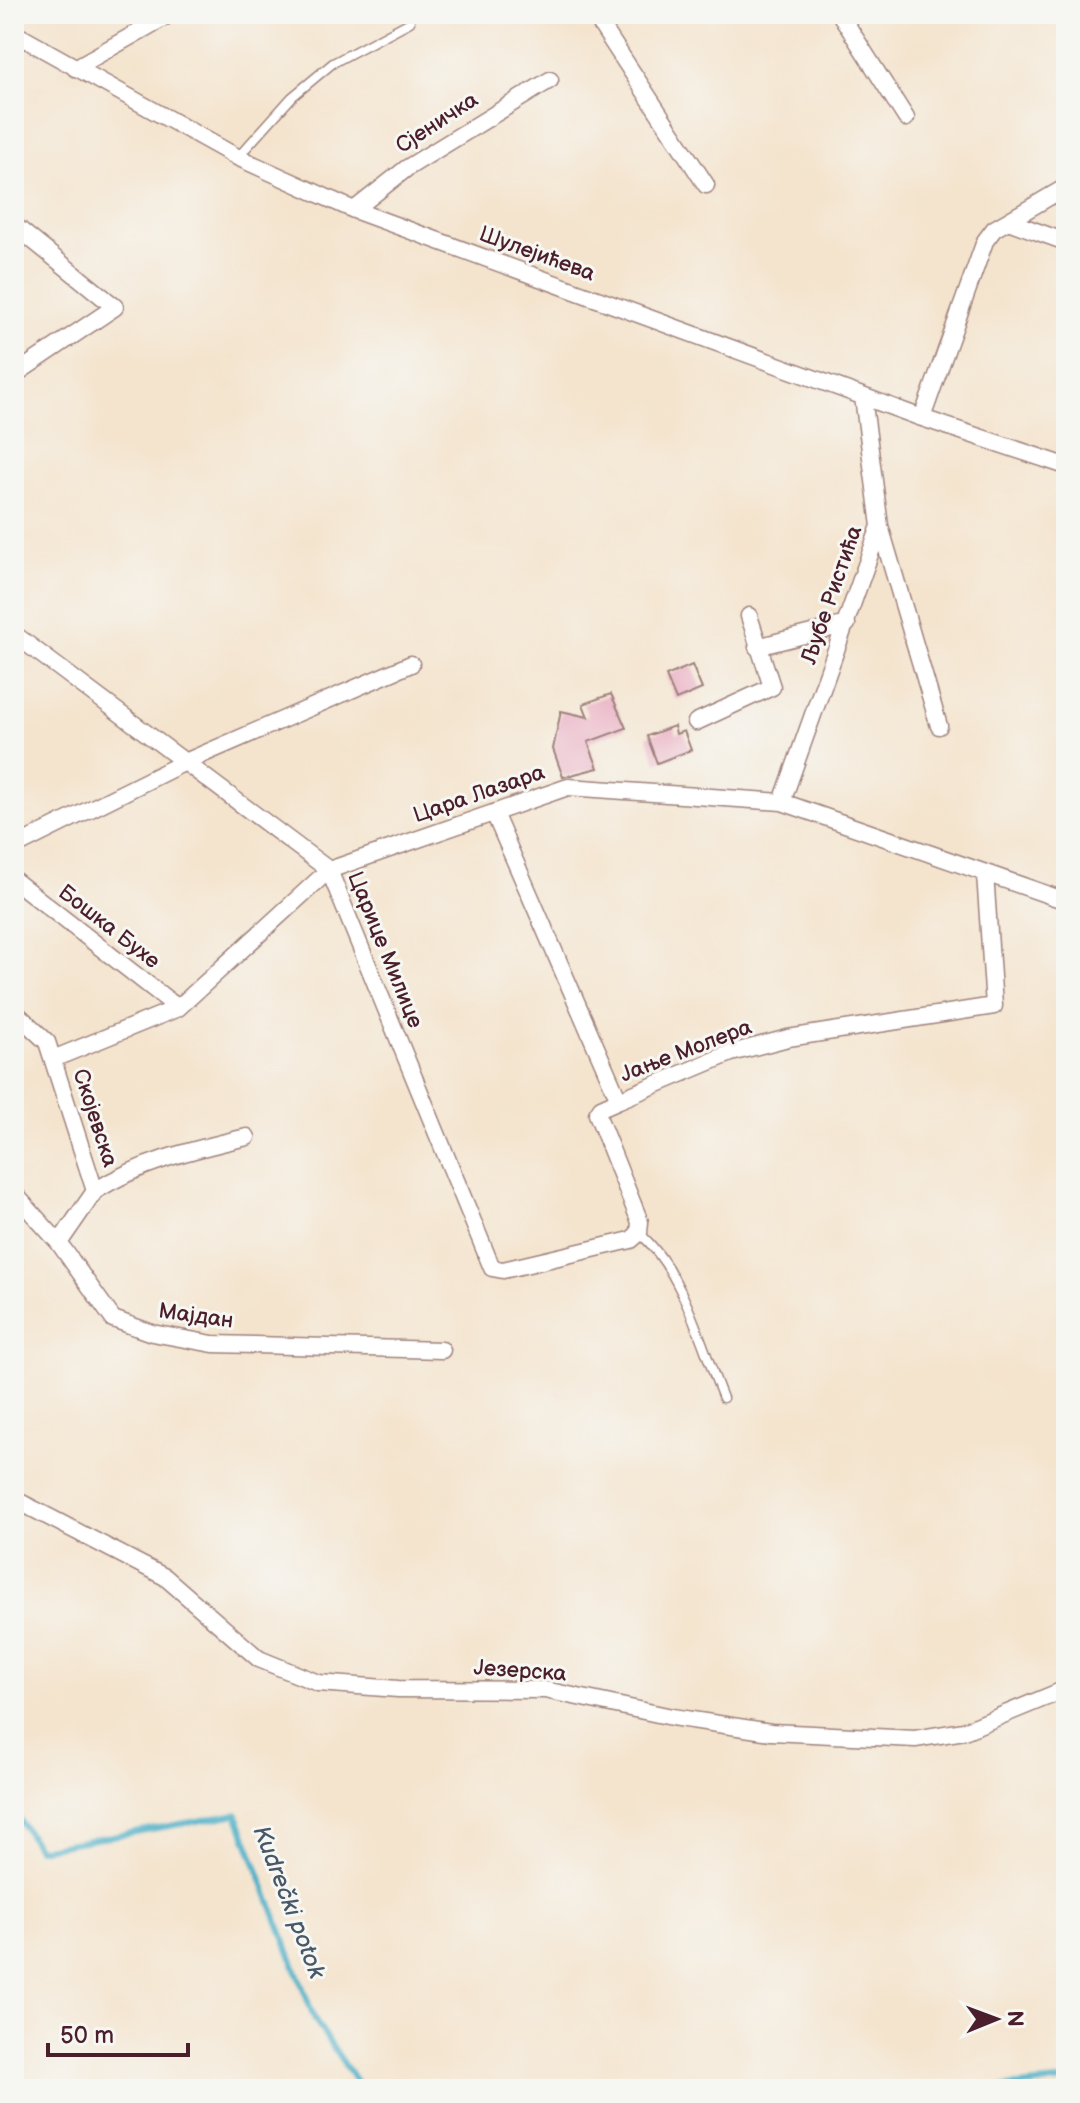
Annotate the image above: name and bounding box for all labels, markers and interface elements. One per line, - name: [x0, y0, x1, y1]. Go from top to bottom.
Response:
- street label: Сјеничка: [391, 86, 483, 160]
- street label: Шулејићева: [475, 221, 599, 287]
- street label: Љубе Ристића: [795, 522, 868, 669]
- street label: Цара Лазара: [410, 759, 548, 829]
- street label: Царице Милице: [341, 868, 429, 1032]
- street label: Бошка Бухе: [53, 879, 165, 975]
- street label: Јање Молера: [616, 1014, 756, 1088]
- street label: Скојевска: [66, 1065, 124, 1171]
- street label: Мајдан: [157, 1297, 235, 1335]
- street label: Језерска: [473, 1654, 567, 1688]
- water label: Kudrečki potok: [247, 1822, 332, 1984]
- north arrow: [956, 1979, 1036, 2059]
- scale bar: [48, 2007, 188, 2057]
- text: N: [1001, 2010, 1028, 2027]
- text: 50 m: [60, 2021, 114, 2050]

